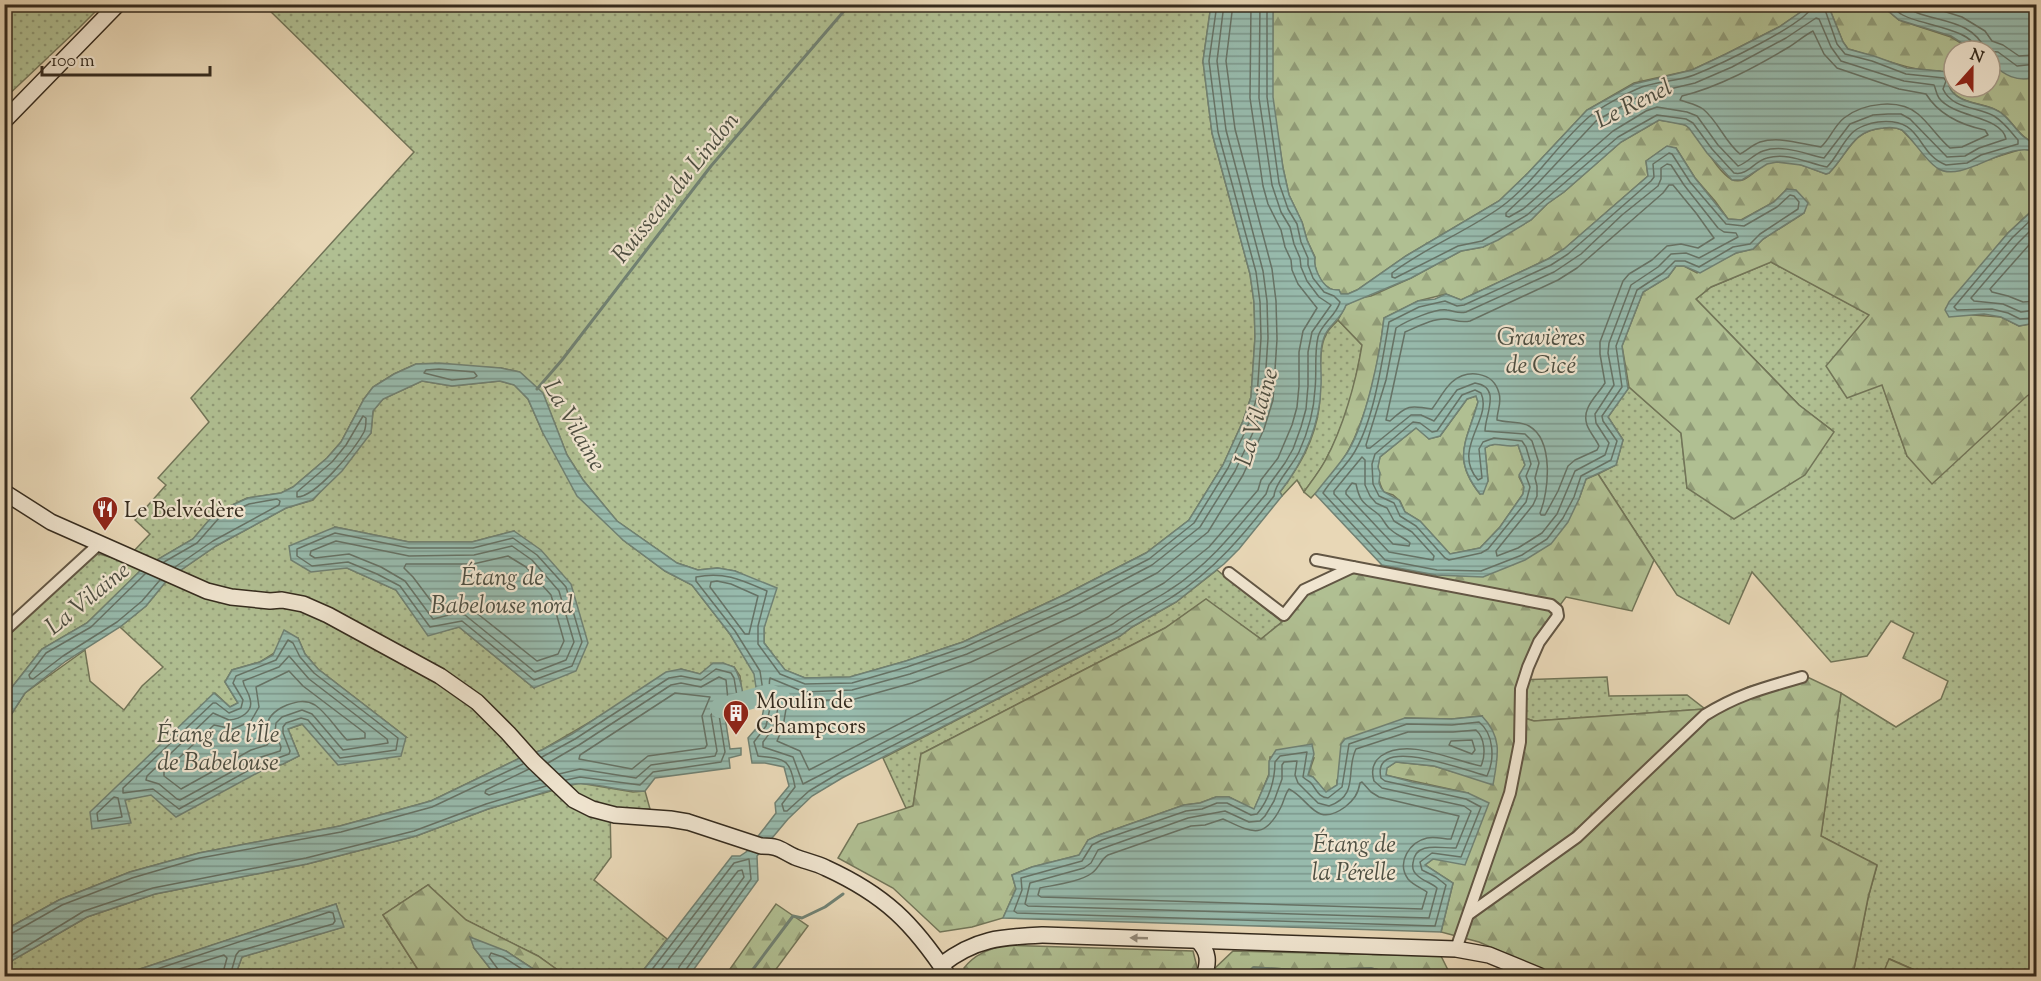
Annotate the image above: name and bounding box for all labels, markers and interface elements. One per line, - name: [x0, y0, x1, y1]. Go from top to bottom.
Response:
- scale bar: [42, 39, 210, 77]
- north arrow: [1942, 39, 2002, 99]
- text: N: [1966, 44, 1987, 70]
- text: 100 m: [51, 49, 95, 75]
- water label: Le Renel: [1590, 72, 1678, 138]
- water label: Ruisseau du Lindon: [605, 105, 748, 271]
- water label: Gravières de Cicé: [1497, 322, 1585, 384]
- water label: La Vilaine: [1228, 365, 1288, 471]
- water label: La Vilaine: [533, 374, 613, 478]
- restaurant icon: Le Belvédère: [90, 494, 120, 532]
- place label: Le Belvédère: [124, 496, 244, 528]
- water label: La Vilaine: [38, 555, 138, 644]
- water label: Étang de Babelouse nord: [431, 561, 573, 624]
- place label: Moulin de Champcors: [756, 687, 866, 744]
- building icon: Moulin de Champcors: [721, 698, 751, 736]
- water label: Étang de l'Île de Babelouse: [157, 718, 279, 781]
- water label: Étang de la Pérelle: [1312, 828, 1396, 891]
- one-way arrow: [1130, 934, 1149, 943]

